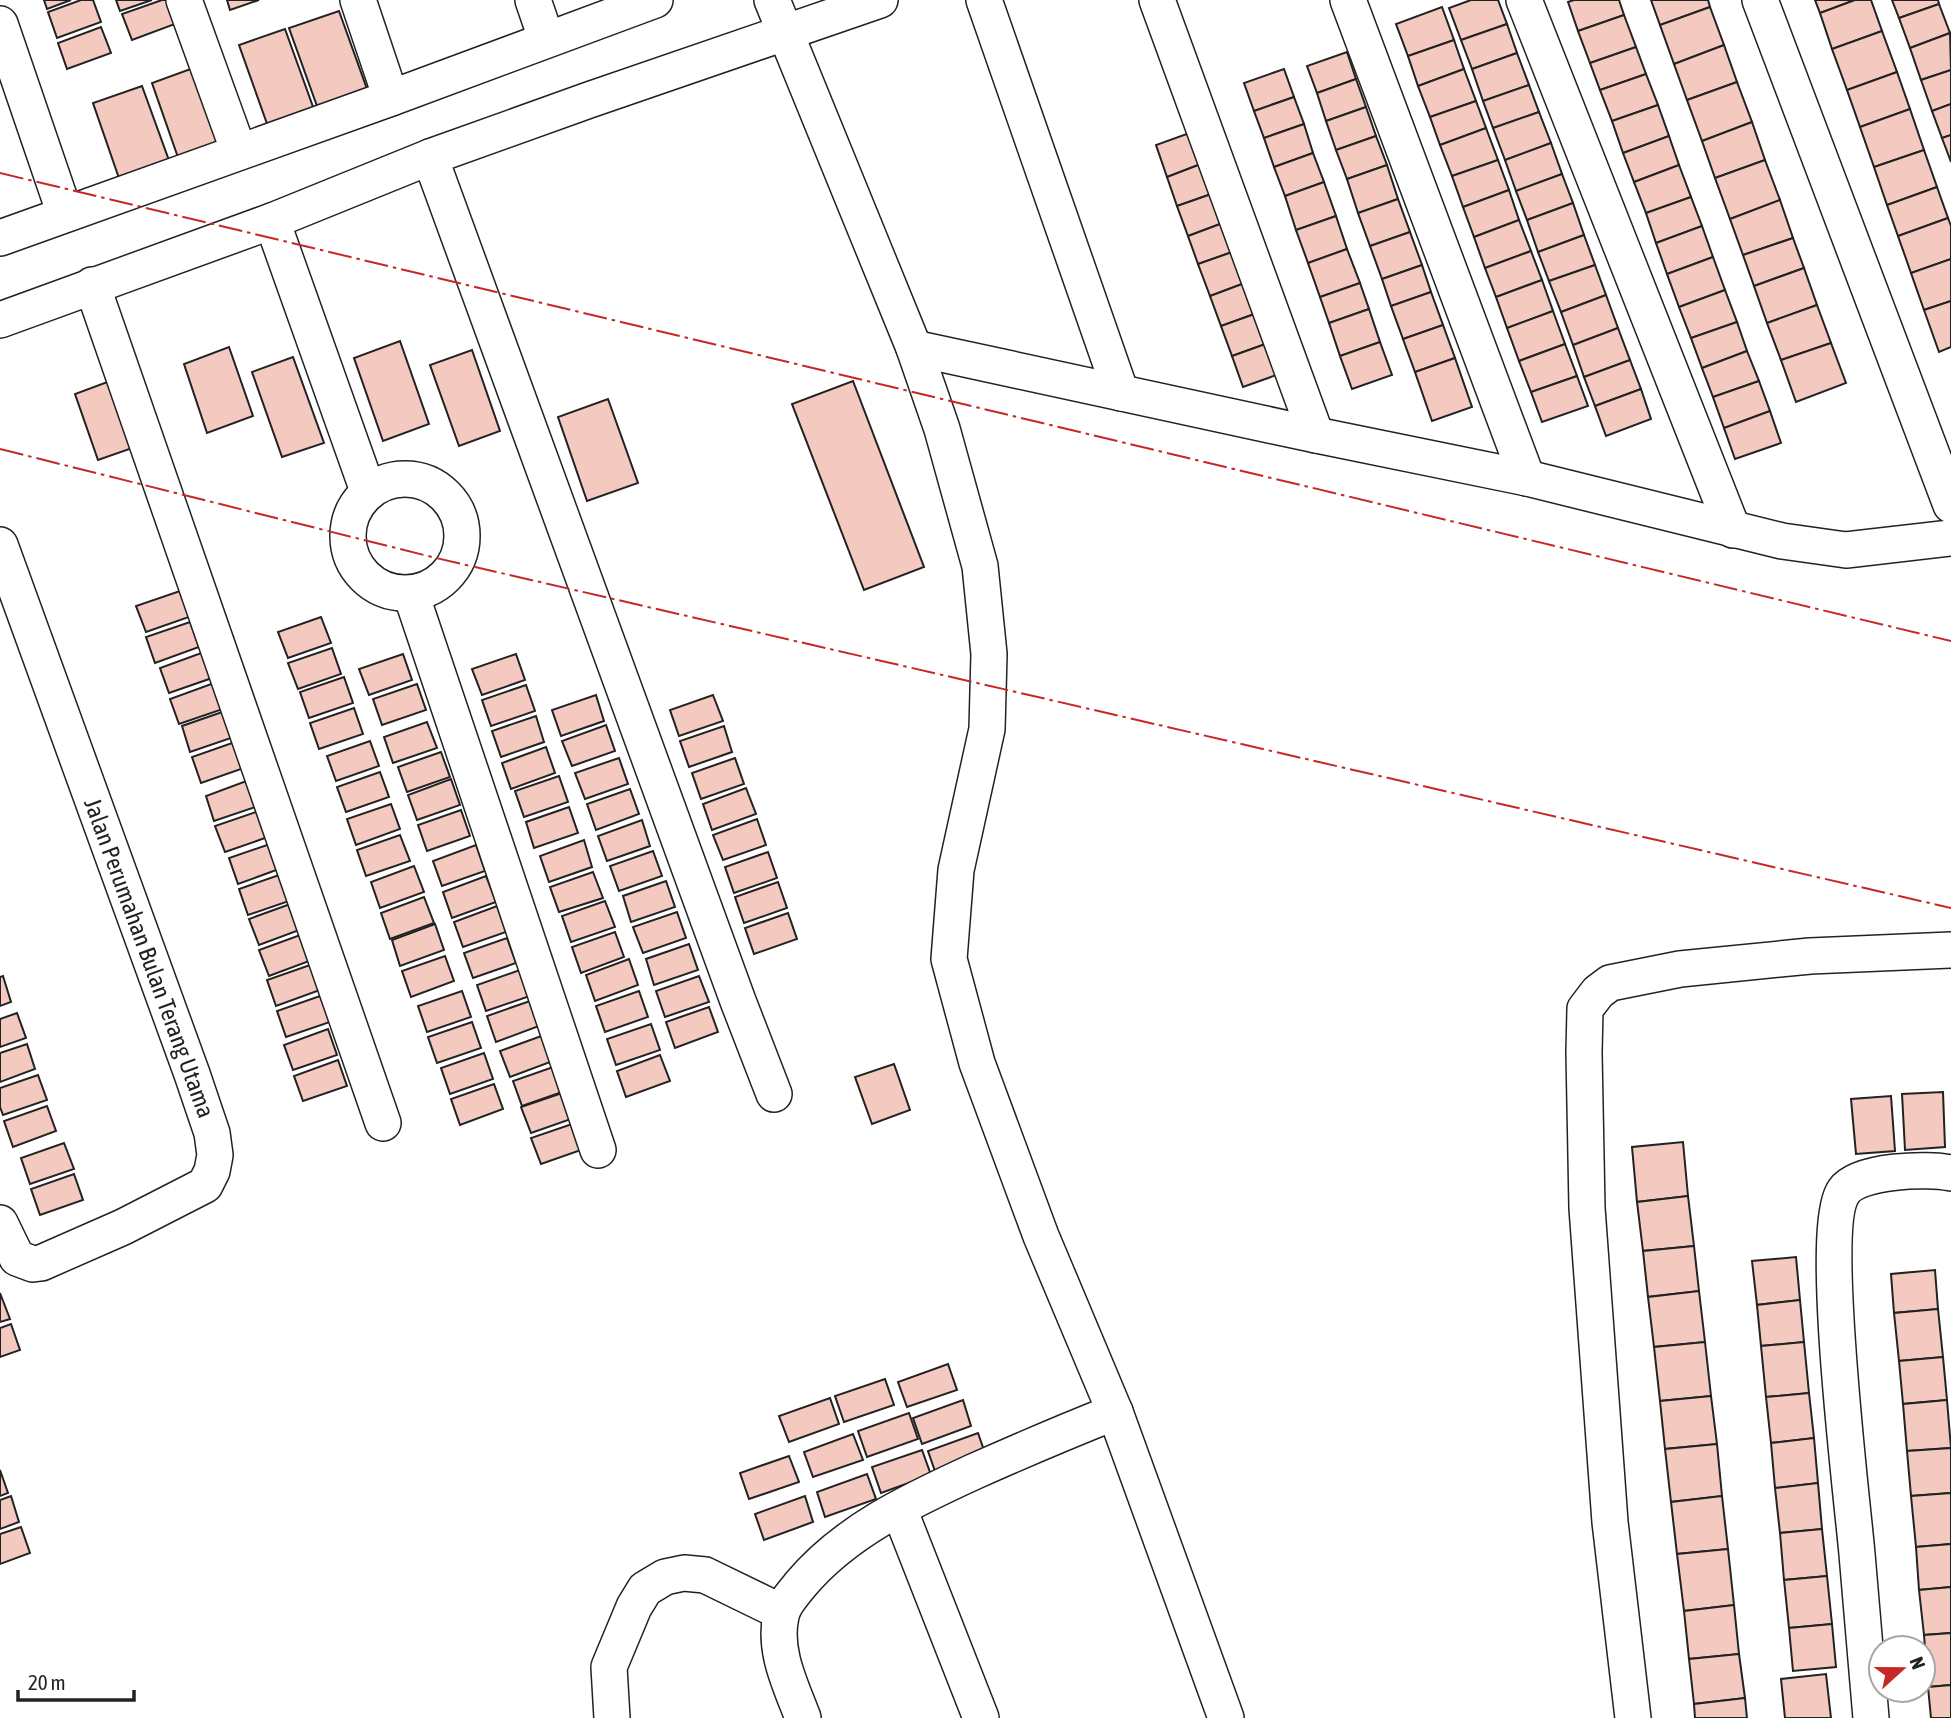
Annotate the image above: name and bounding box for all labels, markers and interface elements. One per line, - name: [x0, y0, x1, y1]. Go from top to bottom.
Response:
- street label: Jalan Perumahan Bulan Terang Utama: [79, 795, 220, 1121]
- north arrow: [1867, 1634, 1937, 1704]
- text: N: [1906, 1654, 1930, 1672]
- scale bar: [18, 1658, 133, 1702]
- text: 20 m: [28, 1670, 66, 1694]

